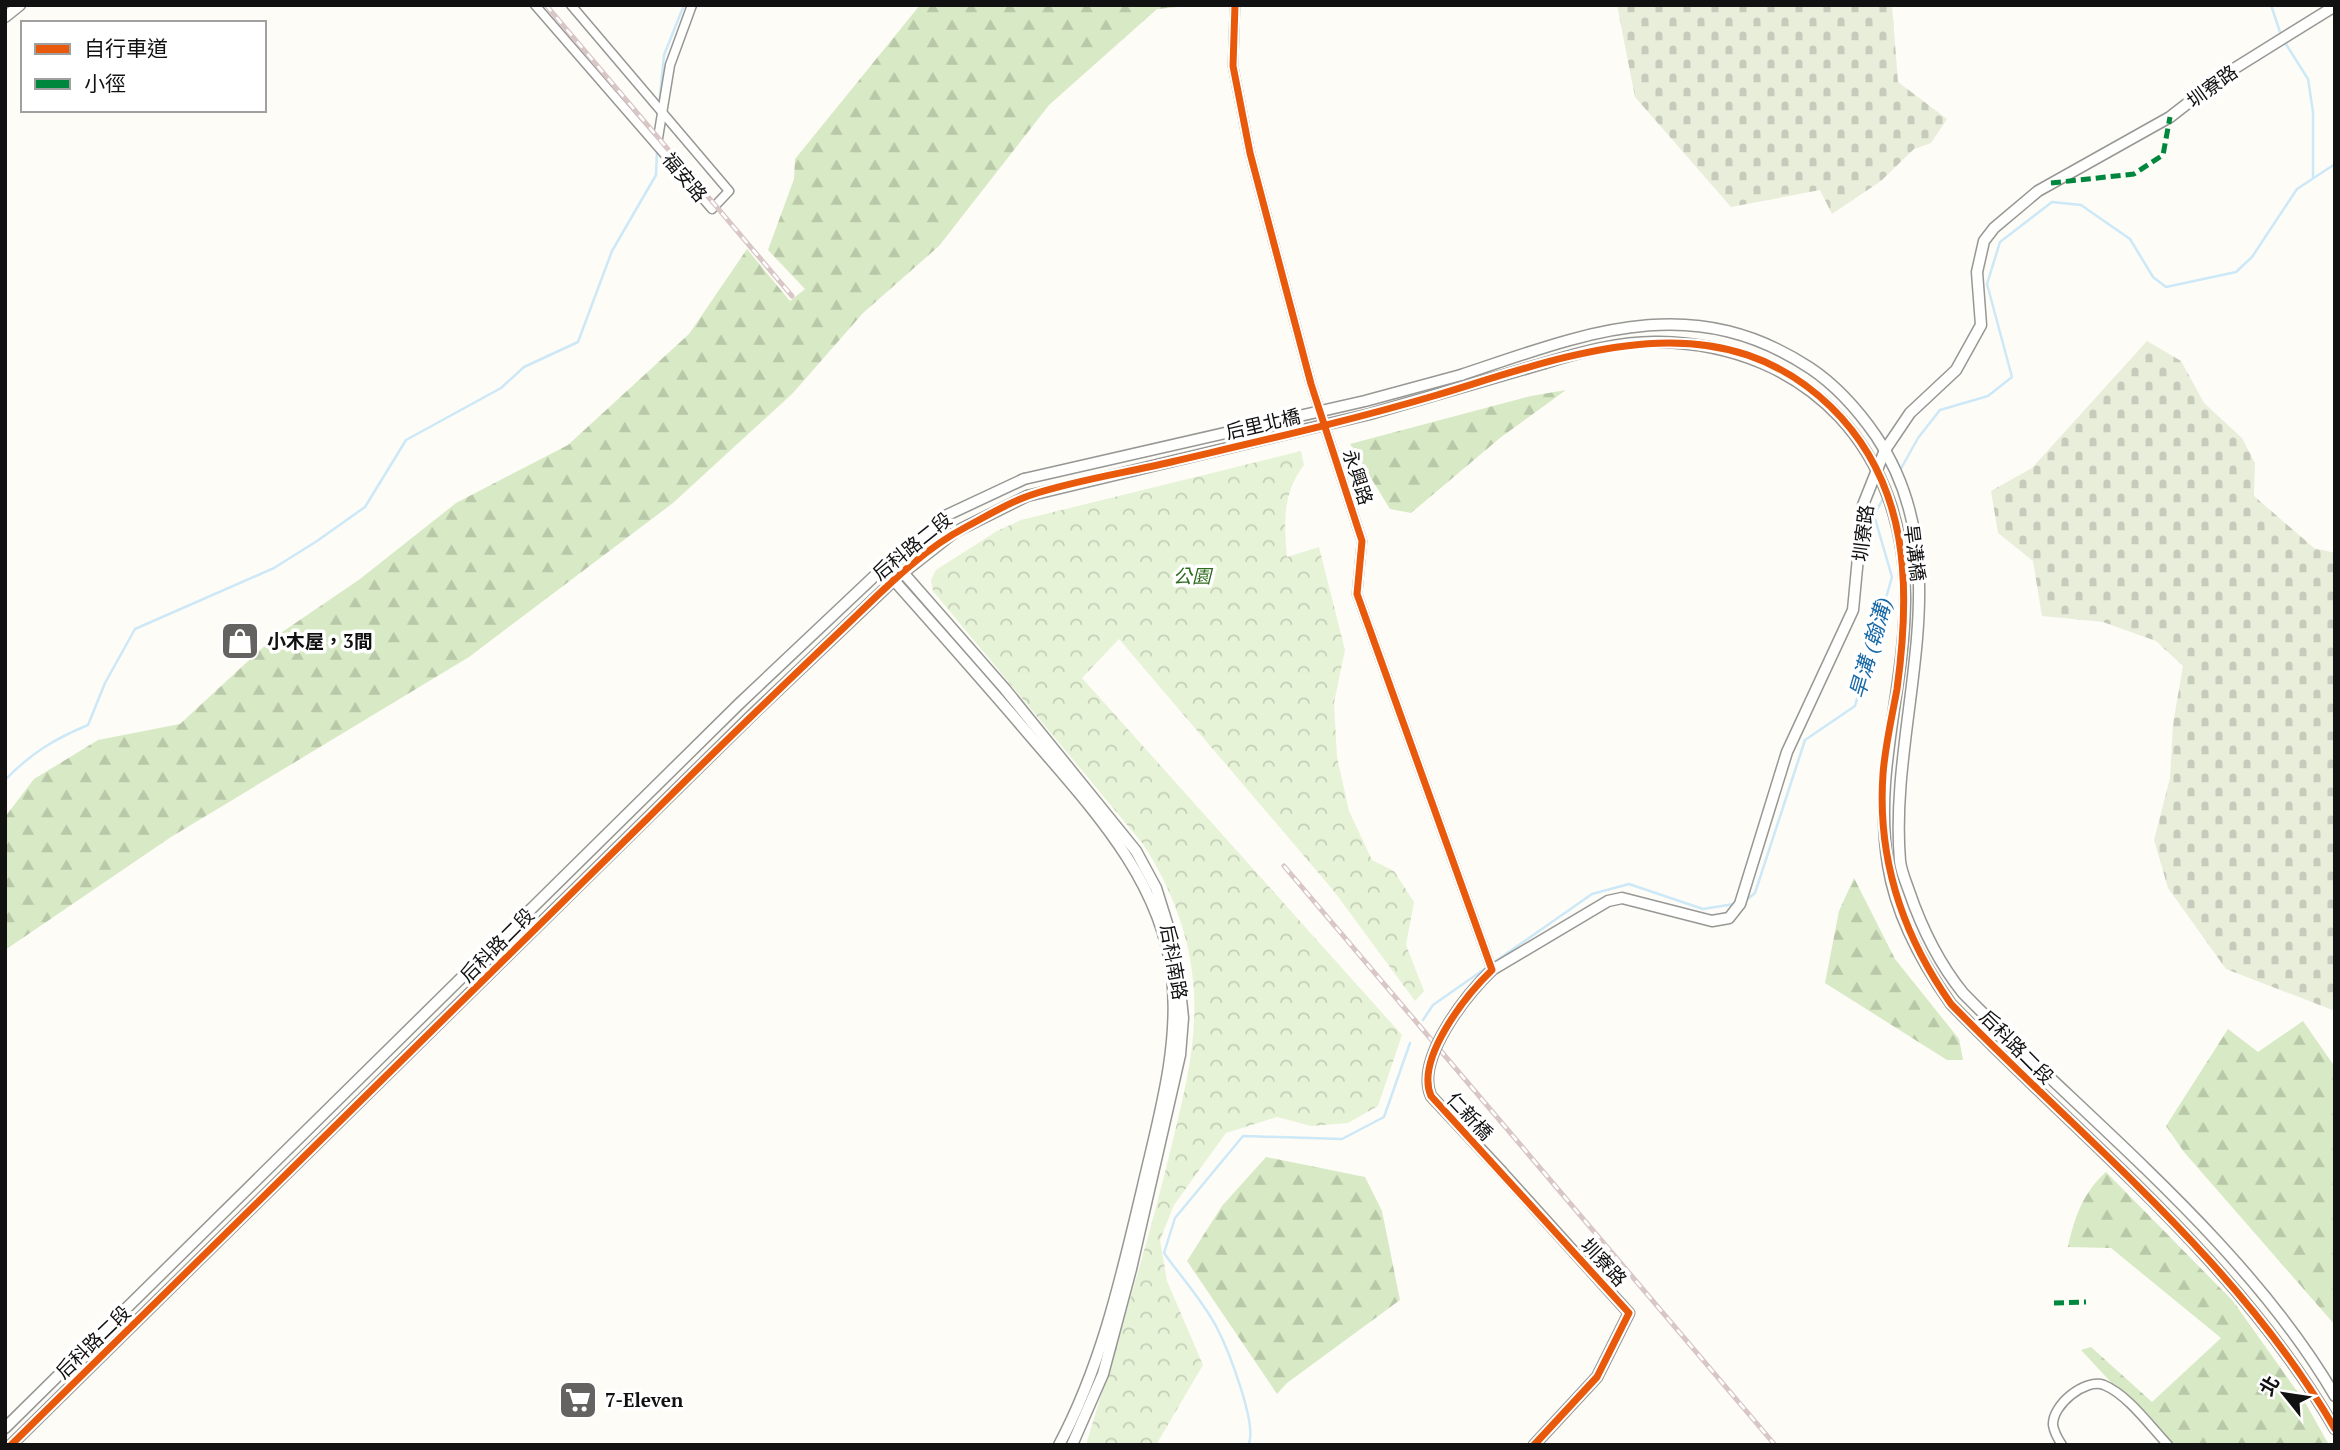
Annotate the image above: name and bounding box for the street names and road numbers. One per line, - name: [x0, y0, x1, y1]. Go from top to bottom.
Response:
- street label: 圳寮路: [2181, 59, 2242, 112]
- street label: 福安路: [657, 147, 713, 207]
- street label: 后里北橋: [1223, 403, 1303, 444]
- street label: 永興路: [1338, 446, 1379, 508]
- street label: 圳寮路: [1847, 503, 1878, 563]
- street label: 后科路二段: [867, 506, 956, 585]
- street label: 旱溝橋: [1900, 523, 1931, 583]
- street label: 后科路二段: [454, 902, 539, 987]
- street label: 后科南路: [1156, 922, 1193, 1002]
- street label: 后科路二段: [1975, 1004, 2060, 1089]
- street label: 仁新橋: [1442, 1086, 1499, 1145]
- street label: 圳寮路: [1576, 1232, 1633, 1291]
- street label: 后科路二段: [50, 1300, 136, 1384]

